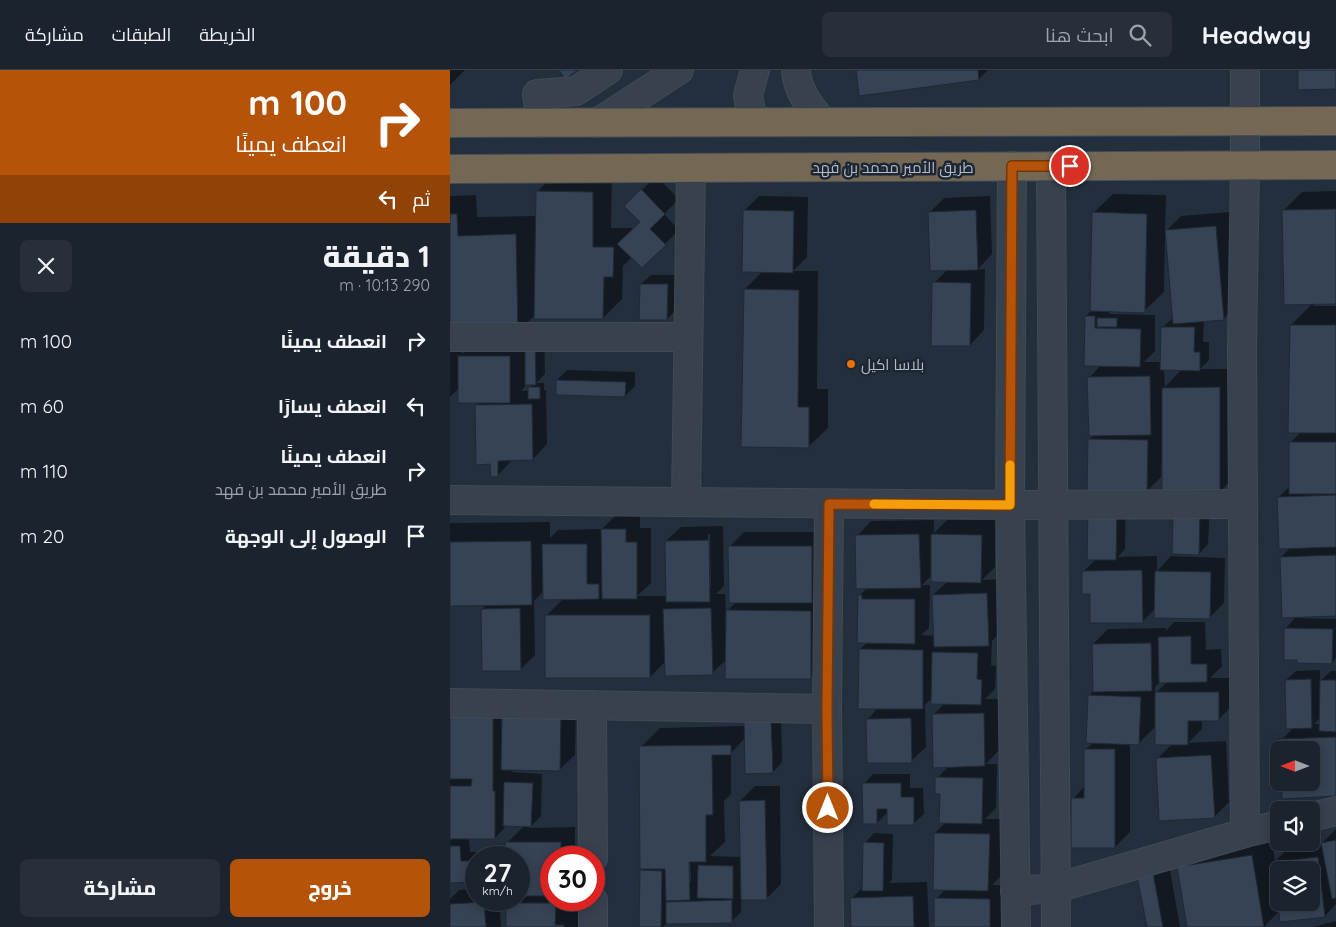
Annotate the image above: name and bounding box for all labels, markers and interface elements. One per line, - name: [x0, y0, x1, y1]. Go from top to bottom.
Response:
- search box: [822, 12, 1172, 57]
- text: Headway: [1202, 20, 1311, 50]
- icon: search: [1126, 21, 1154, 49]
- text: مشاركة: [25, 23, 84, 46]
- text: الطبقات: [112, 23, 171, 46]
- text: الخريطة: [199, 23, 256, 46]
- text: ابحث هنا: [1045, 23, 1114, 47]
- text: 100 m: [248, 80, 347, 124]
- icon: right: [365, 90, 430, 155]
- text: انعطف يمينًا: [235, 130, 347, 158]
- pin: [1049, 145, 1091, 187]
- icon: arrive: [1056, 152, 1084, 180]
- street label: طريق الأمير محمد بن فهد: [812, 158, 974, 178]
- icon: left: [374, 185, 402, 213]
- text: ثم: [412, 187, 430, 211]
- text: 1 دقيقة: [323, 237, 430, 275]
- button: close: [20, 240, 72, 292]
- text: 290 m · 10:13: [339, 275, 430, 295]
- icon: right: [402, 327, 430, 355]
- text: 100 m: [20, 329, 72, 353]
- text: انعطف يمينًا: [280, 329, 387, 353]
- place label: بلاسا اكيل: [861, 355, 924, 375]
- marker: بلاسا اكيل: [845, 358, 857, 370]
- icon: left: [402, 392, 430, 420]
- text: 60 m: [20, 394, 64, 418]
- text: انعطف يسارًا: [278, 394, 387, 418]
- text: انعطف يمينًا: [280, 444, 387, 468]
- icon: right: [402, 457, 430, 485]
- text: 110 m: [20, 459, 68, 483]
- text: طريق الأمير محمد بن فهد: [215, 479, 387, 499]
- icon: arrive: [402, 522, 430, 550]
- text: 20 m: [20, 524, 64, 548]
- text: الوصول إلى الوجهة: [225, 524, 387, 548]
- north arrow: [1270, 741, 1320, 791]
- map controls: [1270, 741, 1320, 911]
- position arrow: [801, 781, 853, 833]
- button: sound: [1270, 801, 1320, 851]
- speed limit sign: 30: [540, 846, 605, 911]
- text: 27: [484, 857, 511, 888]
- button: مشاركة: [20, 859, 220, 917]
- button: خروج: [230, 859, 430, 917]
- button: layers: [1270, 861, 1320, 911]
- text: km/h: [482, 883, 513, 898]

